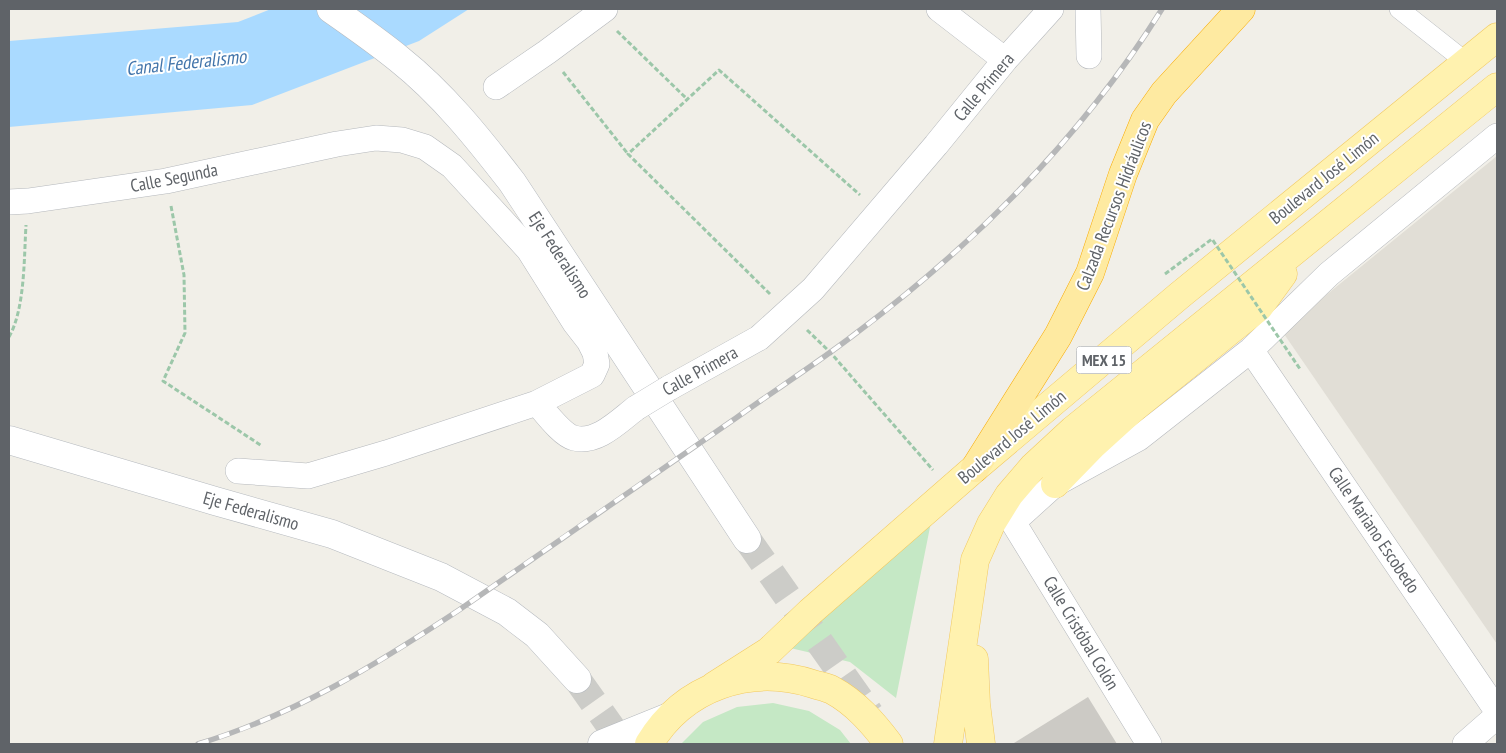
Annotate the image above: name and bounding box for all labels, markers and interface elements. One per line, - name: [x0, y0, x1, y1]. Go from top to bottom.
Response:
- water label: Canal Federalismo: [125, 44, 249, 80]
- street label: Calle Primera: [948, 48, 1019, 126]
- street label: Calzada Recursos Hidráulicos: [1071, 118, 1156, 294]
- street label: Boulevard José Limón: [1264, 126, 1383, 229]
- street label: Calle Segunda: [128, 158, 219, 197]
- street label: Eje Federalismo: [524, 207, 597, 303]
- street label: Calle Primera: [658, 340, 741, 401]
- road number: MEX 15: [1076, 346, 1132, 374]
- street label: Boulevard José Limón: [953, 385, 1071, 489]
- street label: Calle Mariano Escobedo: [1324, 462, 1425, 597]
- street label: Eje Federalismo: [201, 486, 302, 535]
- street label: Calle Cristóbal Colón: [1038, 572, 1124, 694]

